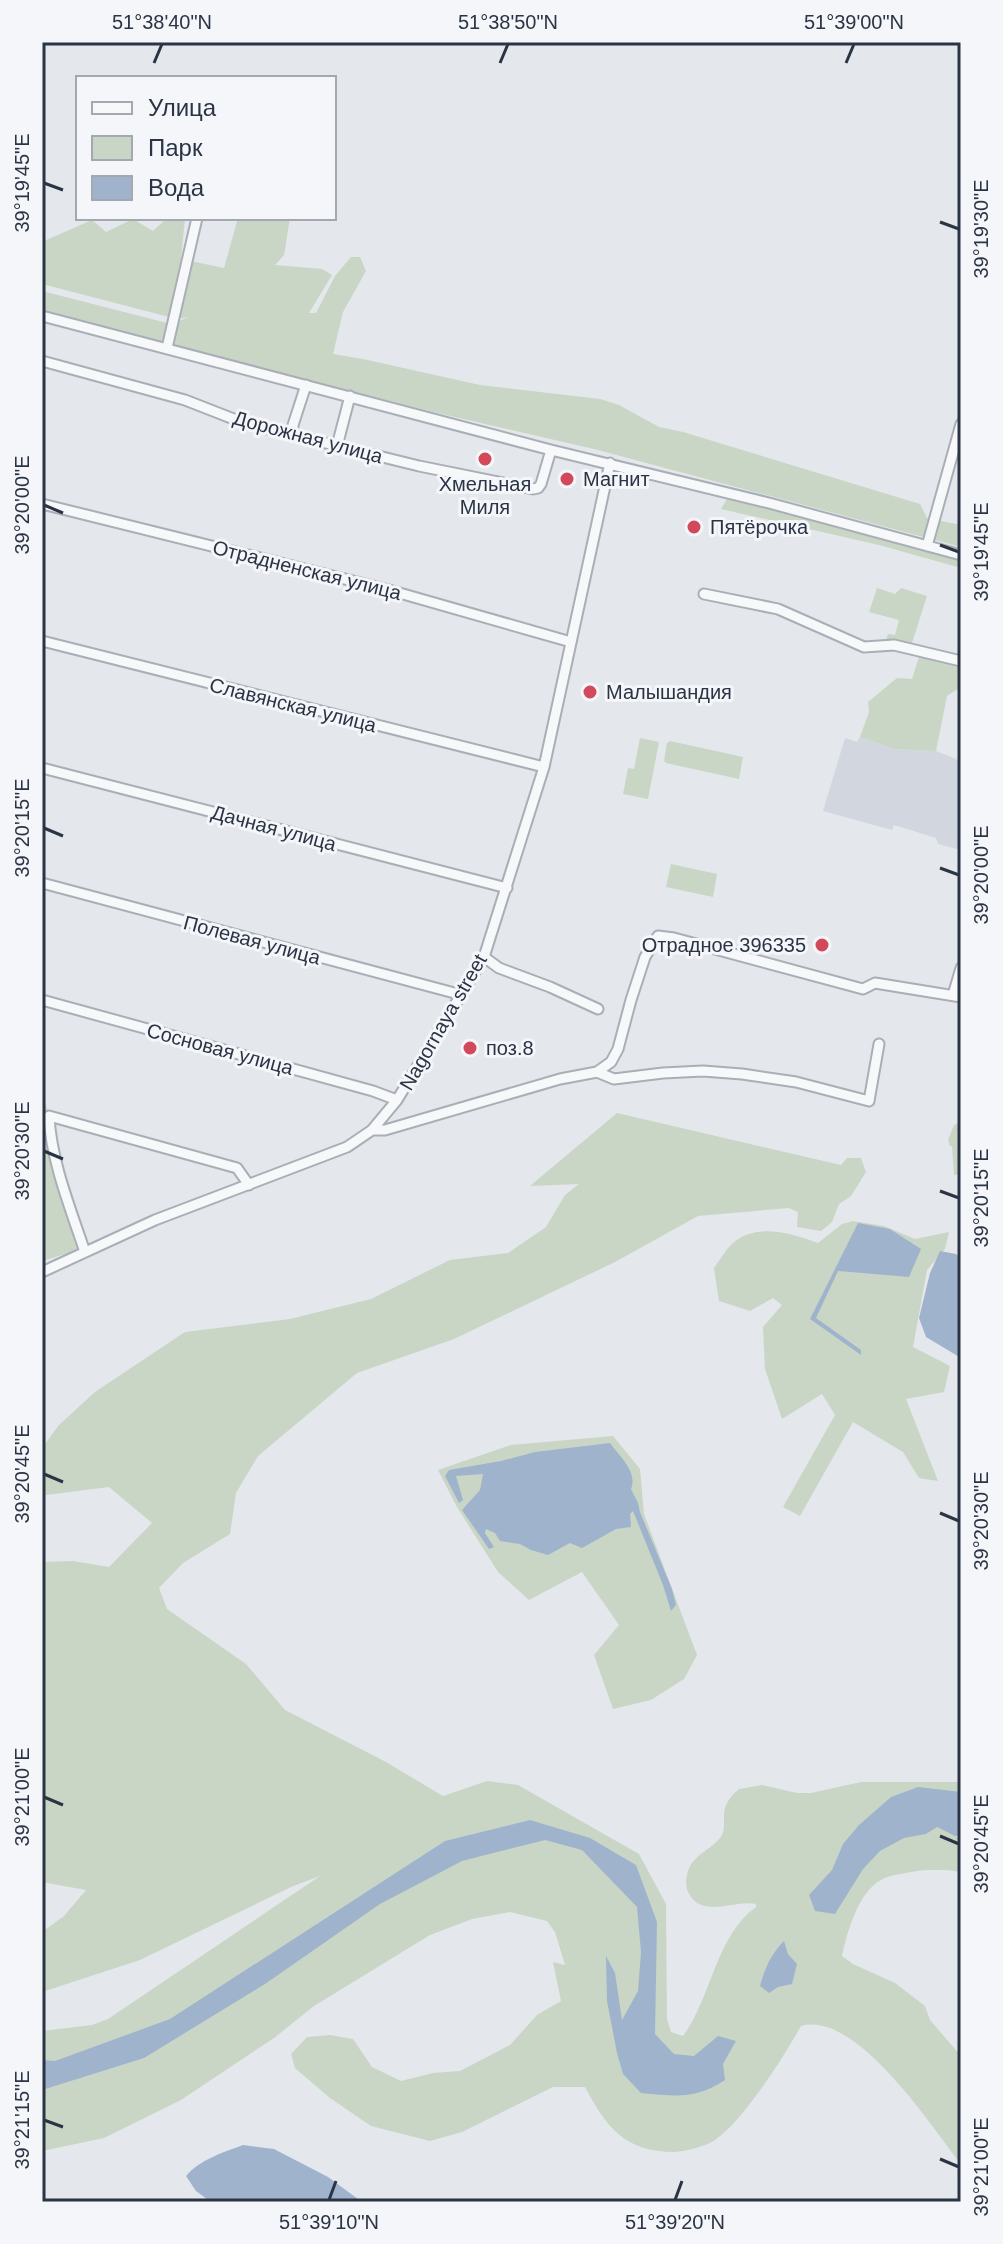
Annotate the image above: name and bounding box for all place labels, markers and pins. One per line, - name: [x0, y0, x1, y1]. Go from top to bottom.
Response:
- marker: Хмельная Миля: [476, 450, 494, 468]
- place label: Магнит: [583, 468, 650, 490]
- marker: Магнит: [558, 470, 576, 488]
- place label: Хмельная Миля: [439, 473, 531, 518]
- place label: Пятёрочка: [710, 516, 809, 538]
- marker: Пятёрочка: [685, 518, 703, 536]
- place label: Малышандия: [606, 681, 732, 703]
- marker: Малышандия: [581, 683, 599, 701]
- place label: Отрадное 396335: [642, 934, 806, 956]
- marker: Отрадное 396335: [813, 936, 831, 954]
- place label: поз.8: [486, 1037, 534, 1059]
- marker: поз.8: [461, 1039, 479, 1057]

